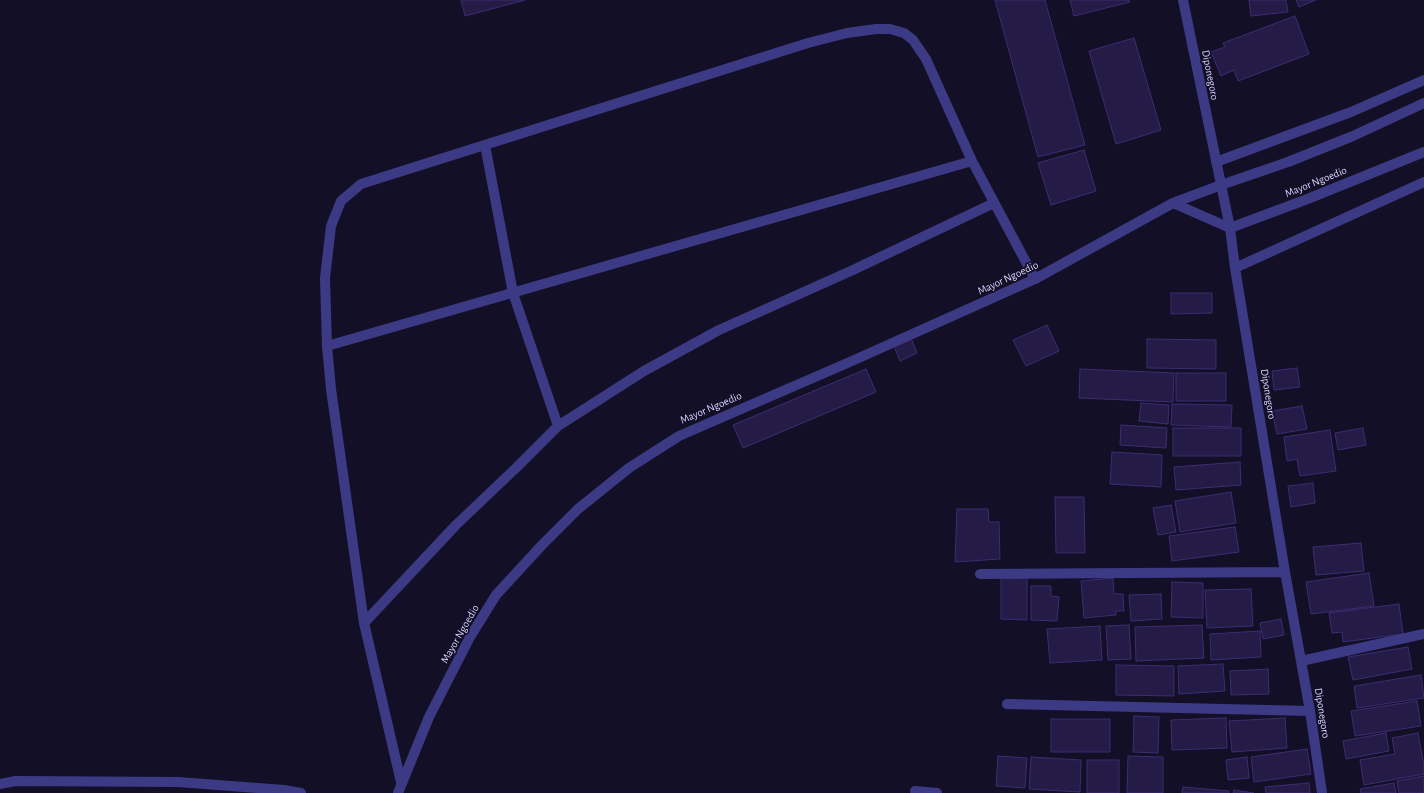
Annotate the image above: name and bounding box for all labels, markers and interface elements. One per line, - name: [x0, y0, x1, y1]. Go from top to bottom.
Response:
- street label: Diponegoro: [1199, 49, 1221, 101]
- street label: Mayor Ngoedio: [1283, 164, 1349, 200]
- street label: Mayor Ngoedio: [976, 258, 1040, 298]
- street label: Diponegoro: [1258, 368, 1278, 420]
- street label: Mayor Ngoedio: [678, 389, 744, 427]
- street label: Mayor Ngoedio: [438, 602, 482, 666]
- street label: Diponegoro: [1312, 687, 1332, 739]

